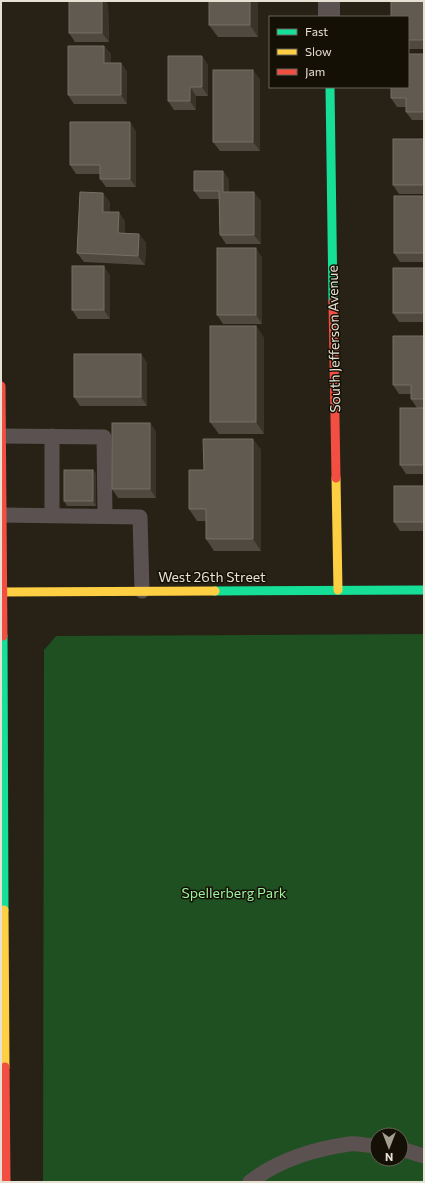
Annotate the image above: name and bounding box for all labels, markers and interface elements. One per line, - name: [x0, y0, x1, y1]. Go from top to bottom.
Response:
- legend: [269, 16, 409, 88]
- text: Fast: [305, 24, 328, 38]
- text: Slow: [305, 44, 332, 58]
- text: Jam: [305, 64, 325, 79]
- street label: South Jefferson Avenue: [324, 265, 343, 413]
- street label: West 26th Street: [158, 568, 266, 585]
- park label: Spellerberg Park: [182, 884, 287, 901]
- north arrow: [369, 1127, 409, 1167]
- text: N: [385, 1151, 393, 1164]

